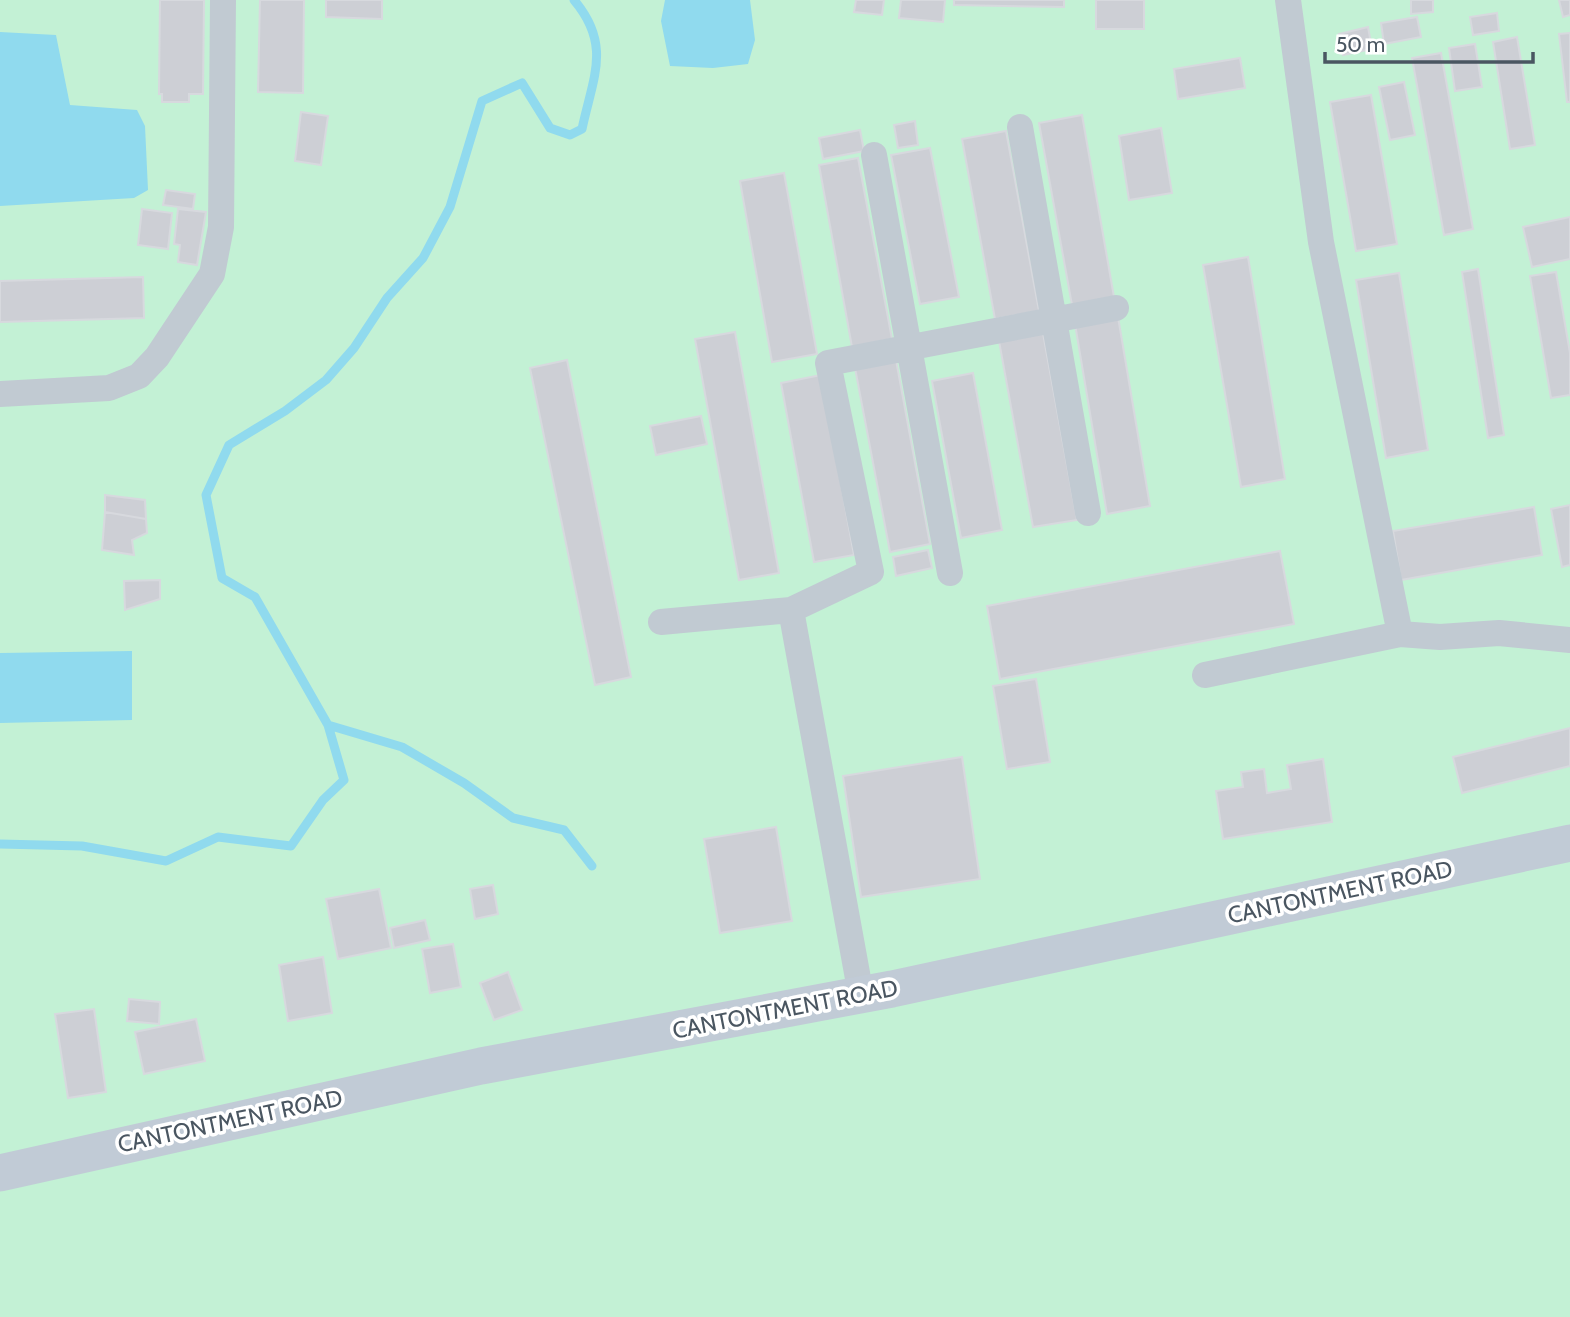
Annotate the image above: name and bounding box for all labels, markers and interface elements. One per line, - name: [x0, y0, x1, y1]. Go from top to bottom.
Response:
- scale bar: [1325, 21, 1533, 65]
- text: 50 m: [1336, 32, 1385, 57]
- street label: CANTONTMENT ROAD: [1225, 855, 1455, 929]
- street label: CANTONTMENT ROAD: [670, 973, 900, 1045]
- street label: CANTONTMENT ROAD: [115, 1084, 345, 1158]

